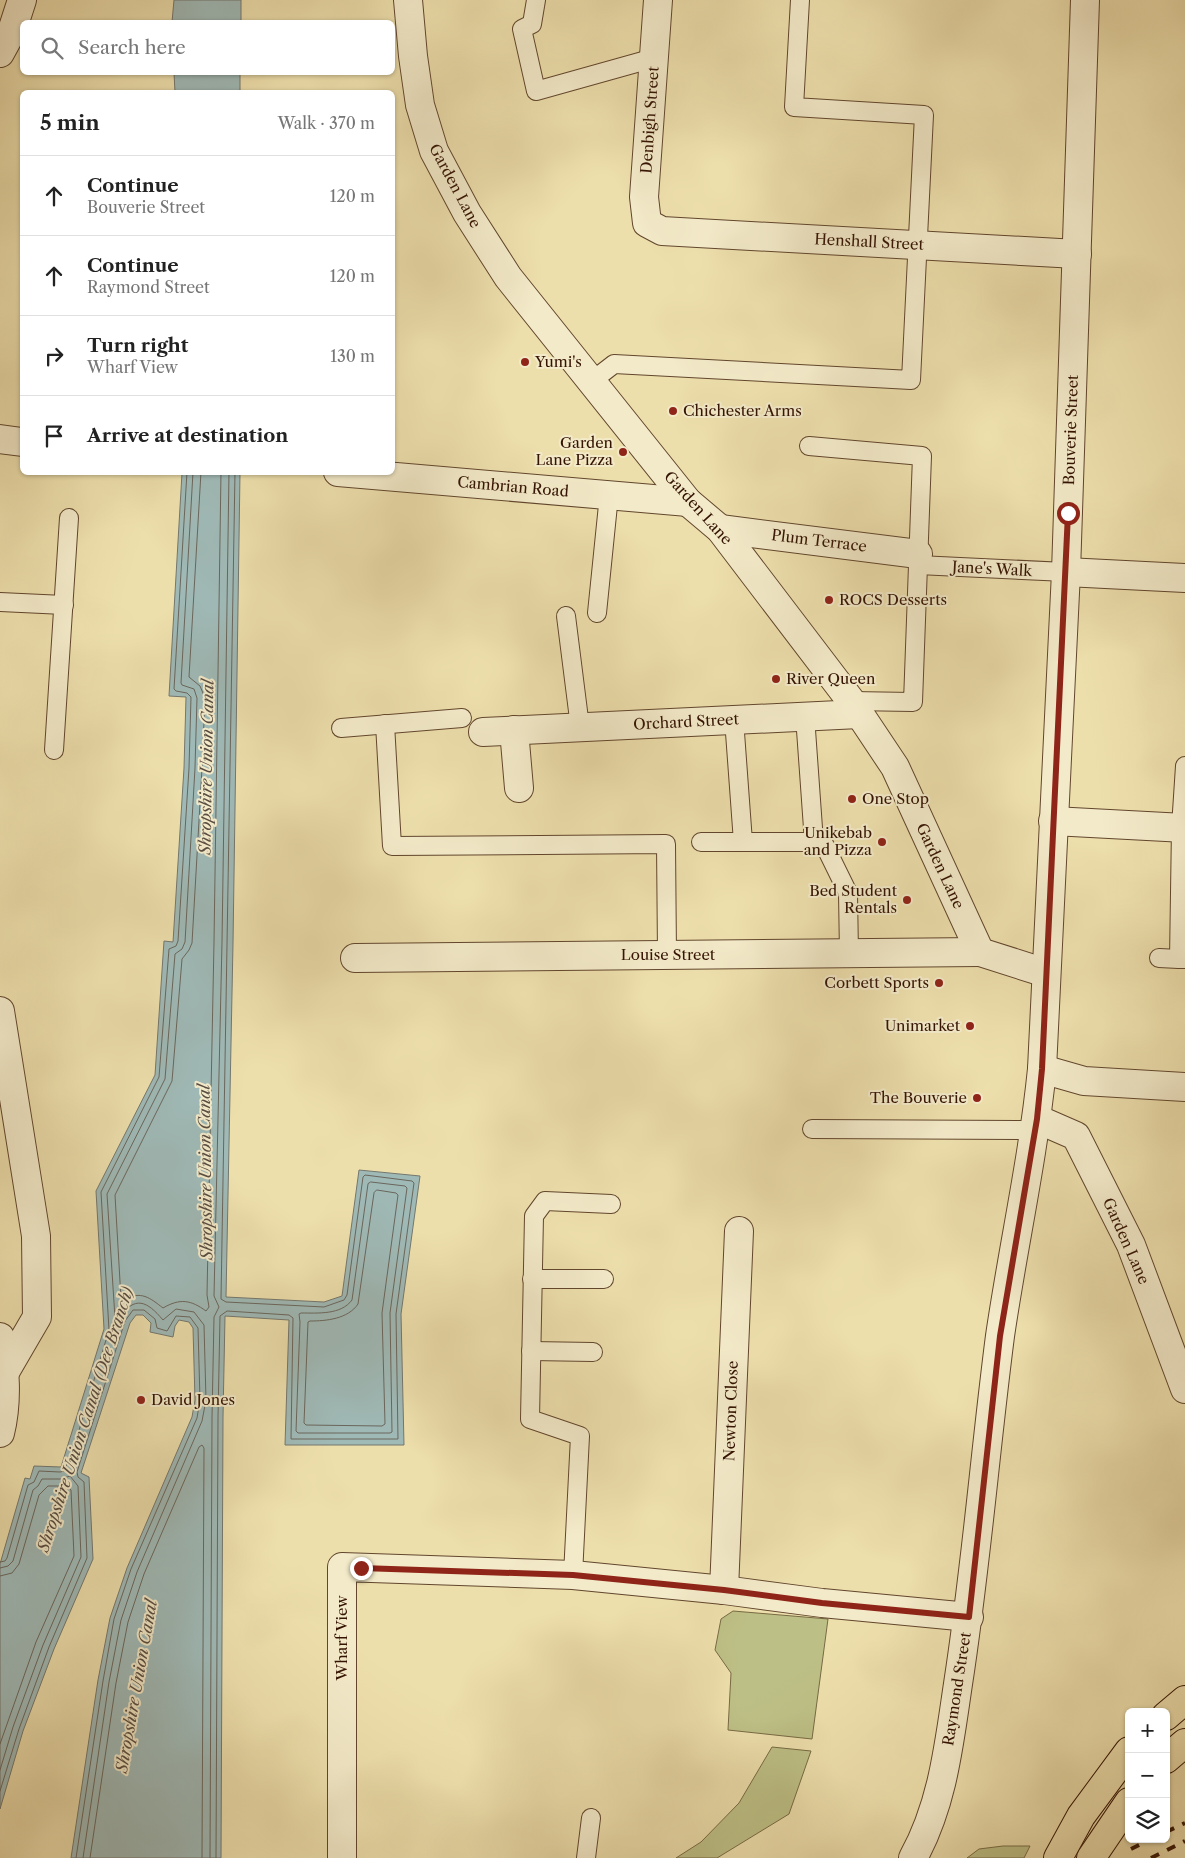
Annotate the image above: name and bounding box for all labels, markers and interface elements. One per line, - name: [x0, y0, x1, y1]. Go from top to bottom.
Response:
- search box: [20, 20, 395, 75]
- icon: search: [38, 34, 66, 62]
- text: Search here: [78, 36, 186, 59]
- street label: Denbigh Street: [636, 65, 663, 174]
- text: 5 min: [40, 110, 100, 135]
- text: Walk · 370 m: [278, 113, 375, 133]
- street label: Garden Lane: [425, 140, 486, 231]
- text: Continue: [87, 174, 179, 197]
- icon: ahead: [40, 182, 68, 210]
- text: 120 m: [330, 186, 375, 206]
- text: Bouverie Street: [87, 197, 205, 217]
- street label: Henshall Street: [814, 229, 925, 254]
- text: Continue: [87, 254, 179, 277]
- icon: ahead: [40, 262, 68, 290]
- text: 120 m: [330, 266, 375, 286]
- text: Raymond Street: [87, 277, 210, 297]
- text: Turn right: [87, 334, 188, 357]
- icon: right: [40, 342, 68, 370]
- text: 130 m: [330, 346, 375, 366]
- place label: Yumi's: [534, 352, 582, 371]
- marker: Yumi's: [519, 356, 531, 368]
- text: Wharf View: [87, 357, 178, 377]
- street label: Bouverie Street: [1059, 374, 1082, 486]
- place label: Chichester Arms: [683, 401, 802, 420]
- marker: Chichester Arms: [667, 405, 679, 417]
- icon: arrive: [40, 422, 68, 450]
- text: Arrive at destination: [87, 424, 288, 447]
- place label: Garden Lane Pizza: [536, 433, 614, 469]
- marker: Garden Lane Pizza: [617, 446, 629, 458]
- street label: Garden Lane: [660, 467, 736, 548]
- street label: Cambrian Road: [457, 472, 570, 501]
- route start: [1057, 502, 1080, 525]
- street label: Plum Terrace: [770, 525, 868, 556]
- street label: Jane's Walk: [950, 557, 1034, 580]
- place label: ROCS Desserts: [839, 590, 947, 609]
- marker: ROCS Desserts: [823, 594, 835, 606]
- place label: River Queen: [786, 669, 876, 688]
- marker: River Queen: [770, 673, 782, 685]
- water label: Shropshire Union Canal: [194, 677, 218, 856]
- street label: Orchard Street: [633, 709, 740, 734]
- place label: One Stop: [862, 789, 929, 808]
- marker: One Stop: [846, 793, 858, 805]
- street label: Garden Lane: [912, 820, 969, 912]
- place label: Unikebab and Pizza: [804, 823, 872, 859]
- marker: Unikebab and Pizza: [876, 836, 888, 848]
- place label: Bed Student Rentals: [809, 881, 898, 917]
- marker: Bed Student Rentals: [901, 894, 913, 906]
- street label: Louise Street: [621, 945, 716, 964]
- place label: Corbett Sports: [824, 973, 929, 992]
- marker: Corbett Sports: [933, 977, 945, 989]
- place label: Unimarket: [885, 1016, 961, 1035]
- marker: Unimarket: [964, 1020, 976, 1032]
- water label: Shropshire Union Canal: [193, 1082, 217, 1261]
- place label: The Bouverie: [870, 1088, 967, 1107]
- marker: The Bouverie: [971, 1092, 983, 1104]
- street label: Garden Lane: [1099, 1195, 1154, 1287]
- water label: Shropshire Union Canal (Dee Branch): [32, 1284, 137, 1555]
- street label: Newton Close: [719, 1360, 742, 1462]
- place label: David Jones: [151, 1390, 235, 1409]
- marker: David Jones: [135, 1394, 147, 1406]
- route end: [350, 1557, 373, 1580]
- street label: Wharf View: [332, 1595, 351, 1682]
- water label: Shropshire Union Canal: [111, 1596, 161, 1775]
- street label: Raymond Street: [938, 1630, 975, 1747]
- map controls: [1125, 1708, 1170, 1843]
- button: +: [1125, 1708, 1170, 1753]
- button: −: [1125, 1753, 1170, 1798]
- button: layers: [1125, 1798, 1170, 1843]

